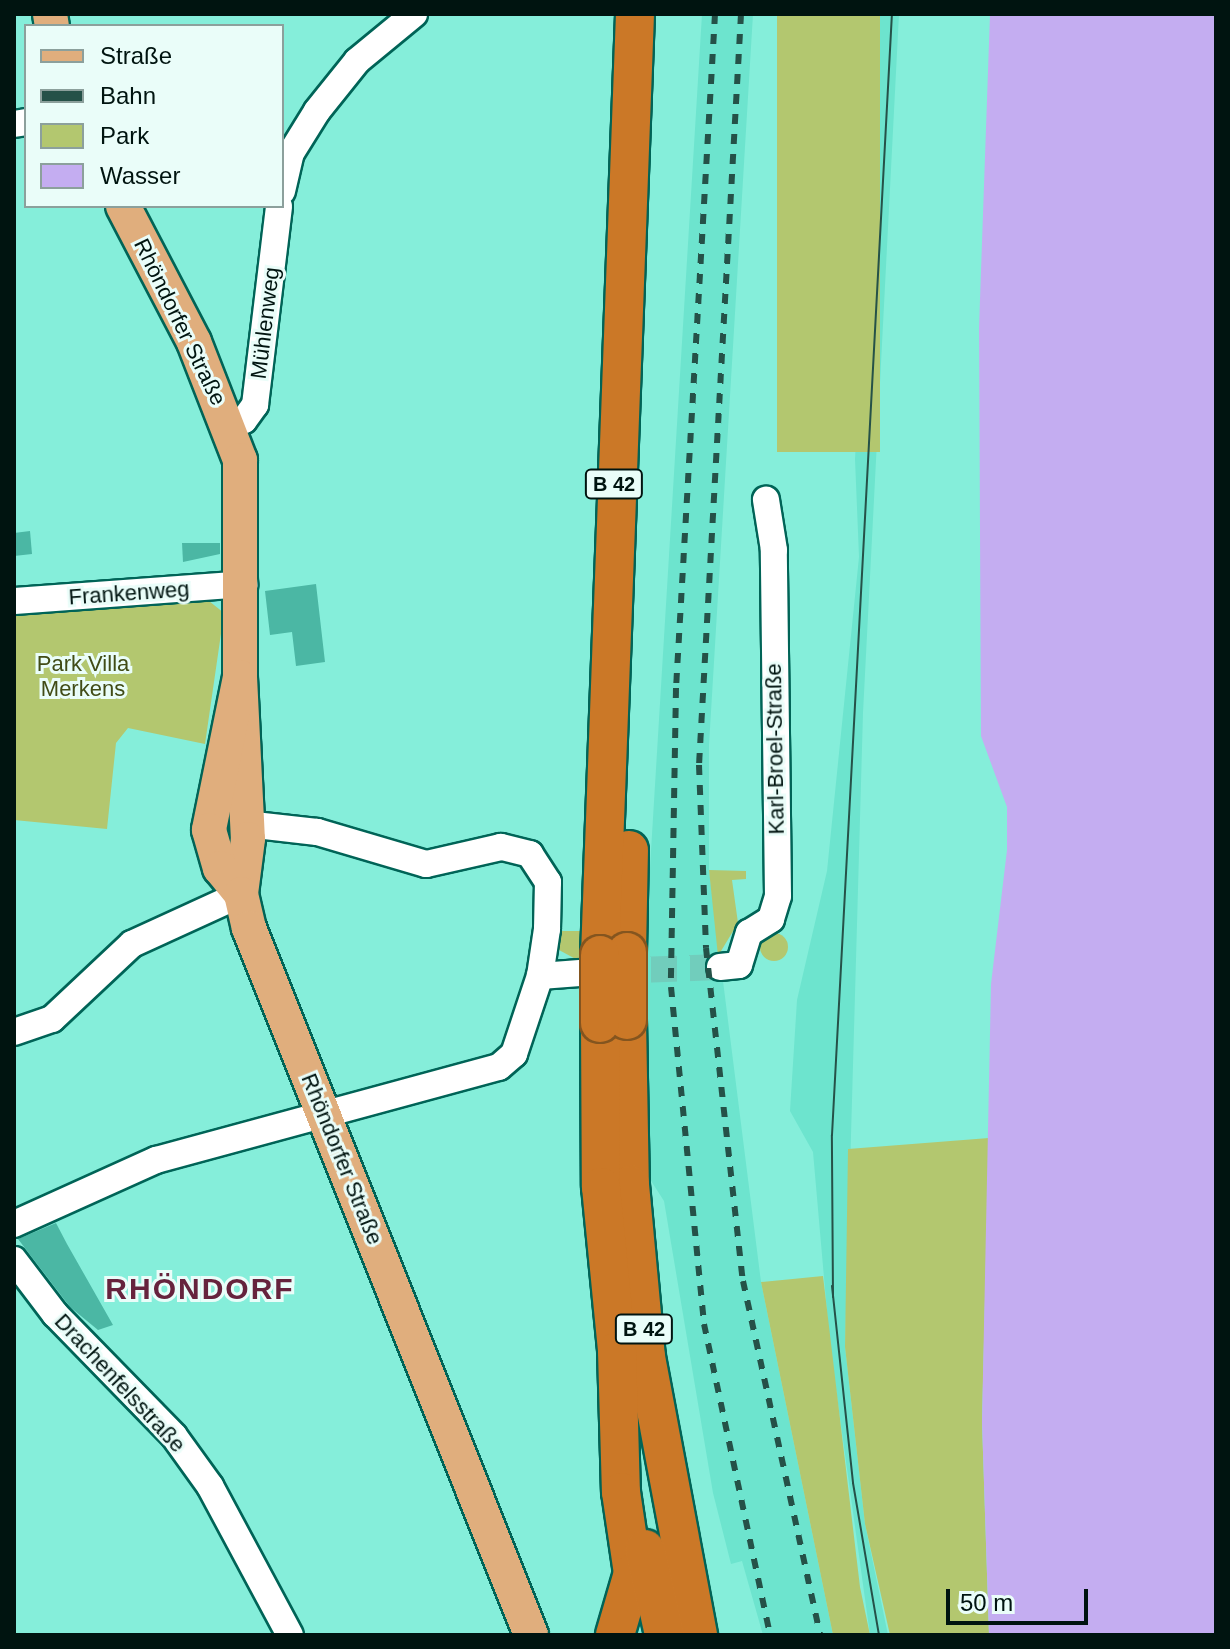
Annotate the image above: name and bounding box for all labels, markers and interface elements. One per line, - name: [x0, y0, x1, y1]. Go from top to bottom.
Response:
- legend: [24, 24, 284, 208]
- text: Straße: [100, 42, 172, 69]
- text: Bahn: [100, 82, 156, 109]
- text: Park: [100, 122, 149, 149]
- text: Wasser: [100, 162, 180, 189]
- street label: Rhöndorfer Straße: [128, 234, 232, 410]
- street label: Mühlenweg: [245, 266, 285, 380]
- road number: B 42: [584, 468, 644, 500]
- street label: Frankenweg: [68, 576, 190, 610]
- park label: Park Villa Merkens: [37, 650, 129, 702]
- street label: Karl-Broel-Straße: [760, 663, 790, 835]
- street label: Rhöndorfer Straße: [296, 1070, 388, 1248]
- district label: RHÖNDORF: [105, 1271, 295, 1307]
- street label: Drachenfelsstraße: [49, 1308, 191, 1458]
- road number: B 42: [614, 1313, 674, 1345]
- scale bar: [950, 1573, 1092, 1623]
- text: 50 m: [960, 1589, 1013, 1616]

